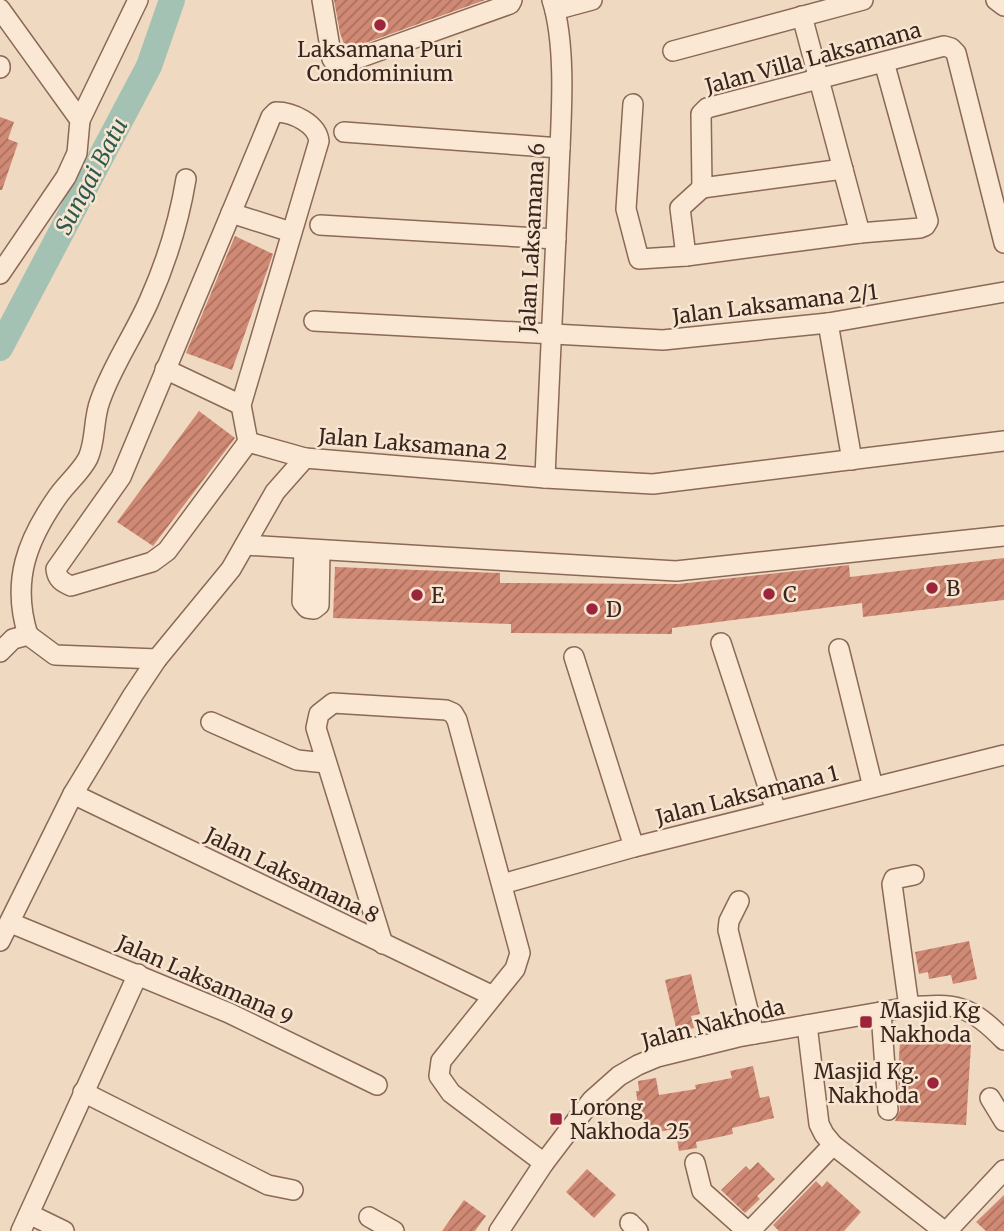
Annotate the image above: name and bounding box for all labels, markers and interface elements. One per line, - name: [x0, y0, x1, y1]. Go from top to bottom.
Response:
- street label: Jalan Villa Laksamana: [701, 16, 924, 100]
- marker: Laksamana Puri Condominium: [372, 17, 388, 33]
- place label: Laksamana Puri Condominium: [297, 36, 463, 87]
- water label: Sungai Batu: [48, 113, 134, 239]
- street label: Jalan Laksamana 6: [513, 142, 550, 335]
- street label: Jalan Laksamana 2/1: [670, 278, 879, 330]
- street label: Jalan Laksamana 2: [316, 422, 509, 466]
- place label: B: [946, 575, 960, 602]
- marker: B: [924, 580, 940, 596]
- place label: C: [783, 581, 797, 608]
- place label: E: [431, 582, 445, 609]
- marker: C: [761, 586, 777, 602]
- marker: E: [409, 587, 425, 603]
- place label: D: [606, 596, 622, 623]
- marker: D: [584, 601, 600, 617]
- street label: Jalan Laksamana 1: [652, 759, 841, 831]
- street label: Jalan Laksamana 8: [200, 821, 383, 929]
- street label: Jalan Laksamana 9: [112, 929, 297, 1031]
- street label: Jalan Nakhoda: [638, 993, 787, 1055]
- place label: Masjid Kg Nakhoda: [880, 997, 980, 1048]
- marker: Masjid Kg Nakhoda: [858, 1014, 874, 1030]
- place label: Masjid Kg. Nakhoda: [814, 1058, 919, 1109]
- marker: Masjid Kg. Nakhoda: [925, 1075, 941, 1091]
- place label: Lorong Nakhoda 25: [570, 1094, 690, 1145]
- marker: Lorong Nakhoda 25: [548, 1111, 564, 1127]

